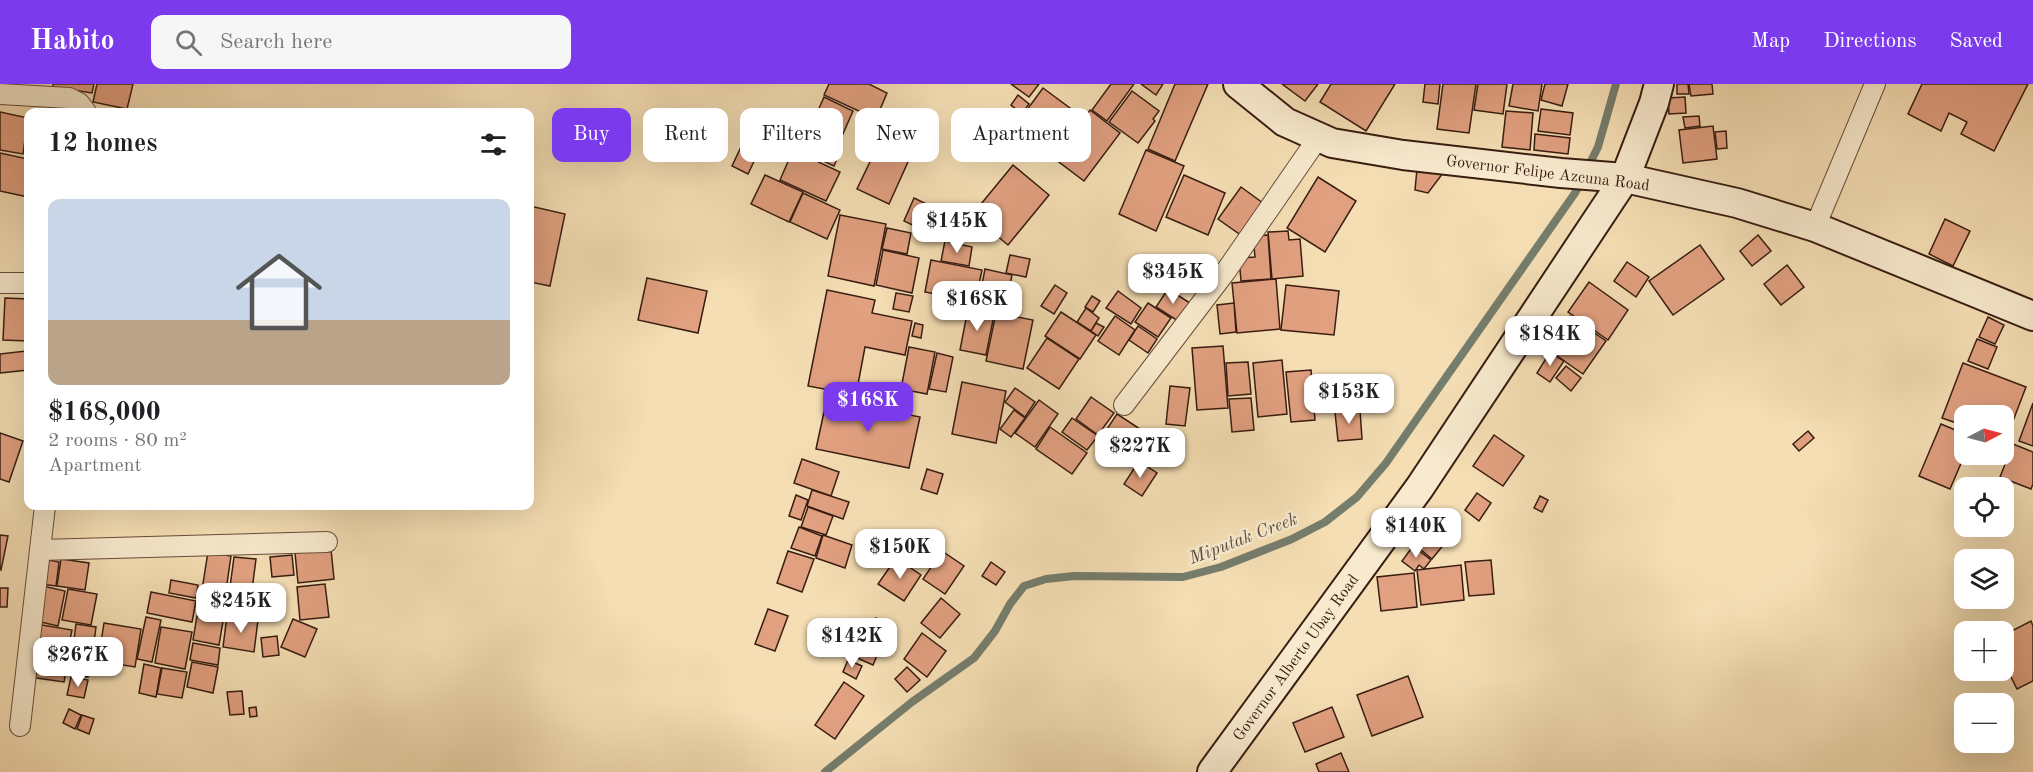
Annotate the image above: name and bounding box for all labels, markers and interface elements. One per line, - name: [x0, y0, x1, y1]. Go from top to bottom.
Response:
- search box: [151, 15, 571, 69]
- icon: search: [172, 26, 205, 59]
- text: Habito: [30, 28, 115, 56]
- text: Search here: [220, 31, 332, 53]
- text: Map: [1751, 31, 1790, 52]
- text: Directions: [1823, 31, 1917, 52]
- text: Saved: [1950, 31, 2003, 52]
- chip: Buy: [552, 108, 631, 162]
- chip: Rent: [643, 108, 728, 162]
- chip: Filters: [740, 108, 843, 162]
- chip: New: [855, 108, 939, 162]
- chip: Apartment: [951, 108, 1091, 162]
- icon: filters: [477, 128, 510, 161]
- text: 12 homes: [48, 131, 157, 157]
- street label: Governor Felipe Azcuna Road: [1445, 154, 1651, 194]
- pin: $145K: [915, 203, 999, 254]
- text: $145K: [926, 212, 988, 232]
- icon: home: [225, 238, 333, 346]
- pin: $345K: [1131, 254, 1215, 305]
- text: $345K: [1142, 263, 1204, 283]
- pin: $168K: [935, 281, 1019, 332]
- text: $168K: [946, 290, 1008, 310]
- pin: $184K: [1508, 316, 1592, 367]
- text: $184K: [1519, 325, 1581, 345]
- pin: $153K: [1307, 374, 1391, 425]
- pin: $168K: [826, 382, 910, 433]
- text: $153K: [1318, 383, 1380, 403]
- text: $168K: [837, 391, 899, 411]
- text: $168,000: [48, 400, 161, 426]
- north arrow: [1954, 405, 2014, 465]
- map controls: [1954, 405, 2014, 753]
- pin: $227K: [1098, 428, 1182, 479]
- text: 2 rooms · 80 m²: [48, 431, 187, 451]
- text: $227K: [1109, 437, 1171, 457]
- text: Apartment: [48, 456, 142, 476]
- button: locate: [1954, 477, 2014, 537]
- pin: $140K: [1374, 508, 1458, 559]
- water label: Miputak Creek: [1186, 510, 1300, 568]
- text: $140K: [1385, 517, 1447, 537]
- pin: $150K: [858, 529, 942, 580]
- text: $150K: [869, 538, 931, 558]
- button: layers: [1954, 549, 2014, 609]
- street label: Governor Alberto Ubay Road: [1231, 572, 1362, 744]
- pin: $245K: [199, 583, 283, 634]
- text: $245K: [210, 592, 272, 612]
- pin: $142K: [810, 618, 894, 669]
- button: +: [1954, 621, 2014, 681]
- text: $142K: [821, 627, 883, 647]
- pin: $267K: [36, 637, 120, 688]
- text: $267K: [47, 646, 109, 666]
- button: −: [1954, 693, 2014, 753]

